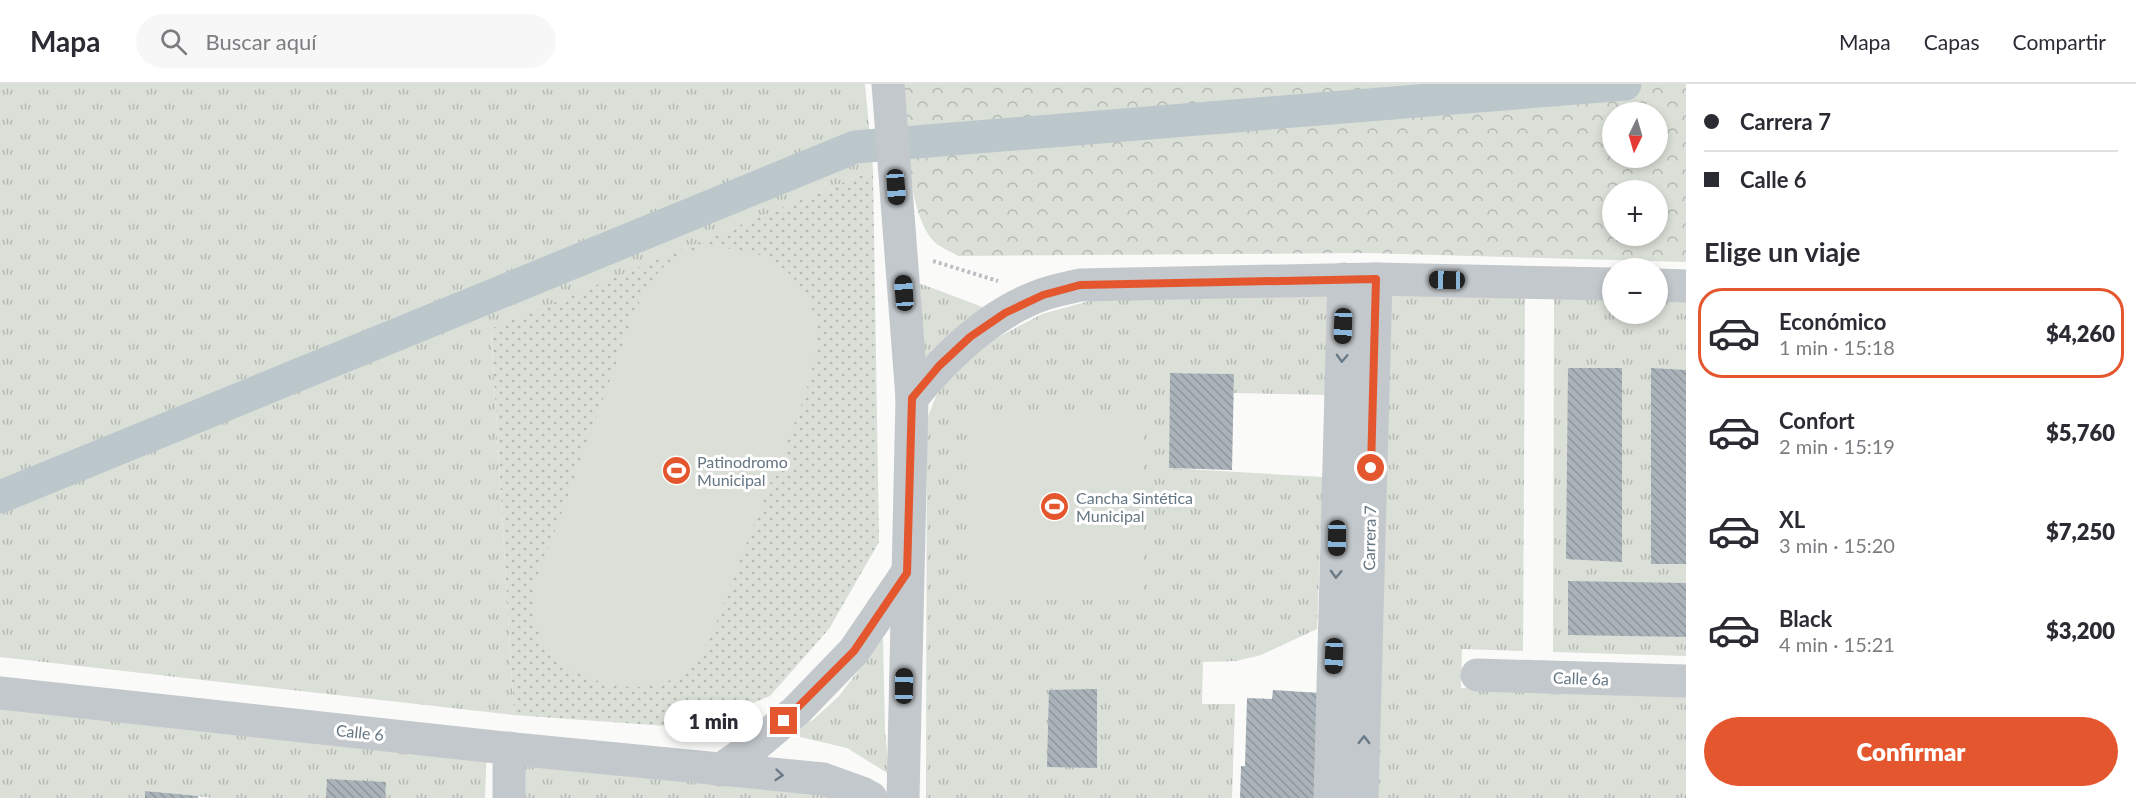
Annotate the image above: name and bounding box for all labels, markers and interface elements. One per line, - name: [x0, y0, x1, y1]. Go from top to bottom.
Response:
- search box: [136, 14, 556, 68]
- text: Mapa: [30, 24, 100, 58]
- icon: search: [157, 25, 190, 58]
- text: Buscar aquí: [205, 28, 317, 55]
- text: Mapa: [1839, 29, 1891, 54]
- text: Capas: [1924, 29, 1980, 54]
- text: Compartir: [2013, 29, 2106, 54]
- north arrow: [1602, 102, 1668, 168]
- map controls: [1602, 102, 1668, 324]
- text: Carrera 7: [1740, 108, 1831, 135]
- text: Calle 6: [1740, 166, 1807, 193]
- car: [886, 168, 906, 206]
- button: +: [1602, 180, 1668, 246]
- text: Elige un viaje: [1704, 235, 1861, 268]
- button: −: [1602, 258, 1668, 324]
- car: [1429, 271, 1465, 289]
- car: [894, 274, 914, 312]
- icon: car: [1707, 306, 1761, 360]
- car: [1333, 308, 1353, 344]
- text: Económico: [1779, 308, 1886, 335]
- text: $4,260: [2046, 320, 2115, 347]
- text: 1 min · 15:18: [1779, 335, 1895, 359]
- one-way arrow: [1336, 354, 1349, 363]
- icon: car: [1707, 405, 1761, 459]
- text: Confort: [1779, 407, 1855, 434]
- text: $5,760: [2046, 419, 2115, 446]
- text: 2 min · 15:19: [1779, 434, 1895, 458]
- place label: Patinodromo Municipal: [697, 452, 788, 489]
- sports icon: Patinodromo Municipal: [660, 454, 692, 486]
- route start: [1357, 454, 1384, 481]
- place label: Cancha Sintética Municipal: [1076, 488, 1193, 525]
- sports icon: Cancha Sintética Municipal: [1039, 490, 1071, 522]
- icon: car: [1707, 504, 1761, 558]
- street label: Carrera 7: [1359, 505, 1379, 571]
- text: XL: [1779, 506, 1805, 533]
- text: $7,250: [2046, 518, 2115, 545]
- car: [1328, 520, 1346, 556]
- text: 3 min · 15:20: [1779, 533, 1895, 557]
- one-way arrow: [1330, 570, 1343, 579]
- icon: car: [1707, 603, 1761, 657]
- text: Black: [1779, 605, 1832, 632]
- text: $3,200: [2046, 617, 2115, 644]
- text: 4 min · 15:21: [1779, 632, 1895, 656]
- car: [1324, 638, 1344, 674]
- car: [895, 668, 913, 704]
- street label: Calle 6a: [1553, 668, 1609, 688]
- callout: 1 min: [664, 700, 763, 742]
- route end: [770, 707, 797, 734]
- text: 1 min: [689, 709, 738, 733]
- button: Confirmar: [1704, 717, 2118, 786]
- street label: Calle 6: [335, 720, 385, 744]
- one-way arrow: [1358, 735, 1370, 744]
- one-way arrow: [774, 768, 783, 781]

